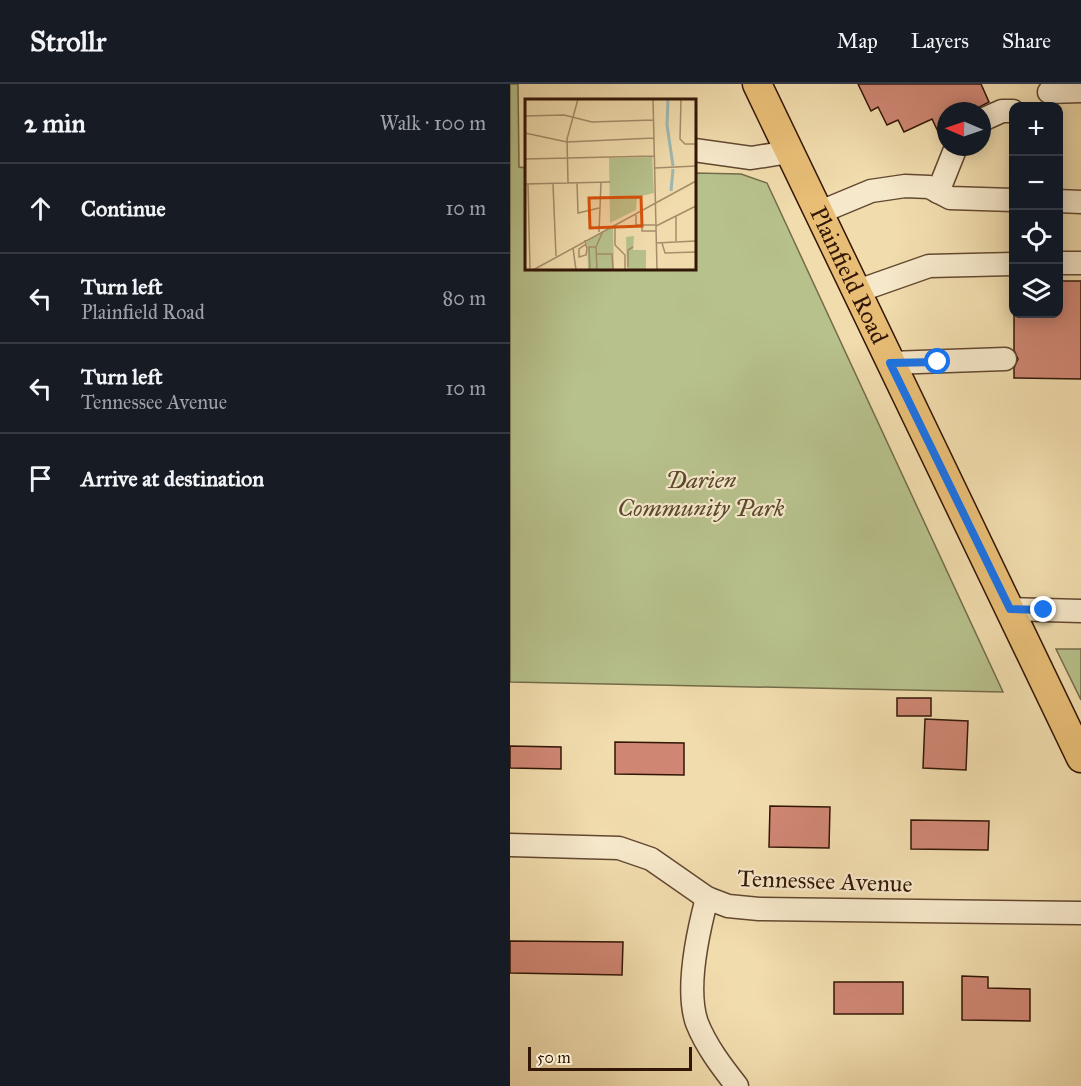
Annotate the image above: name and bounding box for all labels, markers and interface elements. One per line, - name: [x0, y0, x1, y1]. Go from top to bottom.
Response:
- text: Strollr: [30, 24, 106, 59]
- text: Map: [837, 28, 878, 54]
- text: Layers: [911, 28, 969, 54]
- text: Share: [1002, 28, 1051, 54]
- inset map: [525, 99, 696, 270]
- north arrow: [937, 102, 991, 156]
- map controls: [1009, 102, 1063, 318]
- button: +: [1009, 102, 1063, 156]
- text: 2 min: [24, 107, 85, 139]
- text: Walk · 100 m: [380, 111, 486, 135]
- button: −: [1009, 156, 1063, 210]
- icon: ahead: [24, 192, 57, 225]
- text: Continue: [81, 195, 166, 222]
- text: 10 m: [445, 196, 486, 220]
- street label: Plainfield Road: [803, 202, 895, 349]
- button: locate: [1009, 210, 1063, 264]
- button: layers: [1009, 264, 1063, 318]
- text: Turn left: [81, 273, 163, 300]
- icon: left: [24, 282, 57, 315]
- text: 80 m: [443, 286, 486, 310]
- text: Plainfield Road: [81, 300, 205, 324]
- route start: [924, 348, 950, 374]
- text: Turn left: [81, 363, 163, 390]
- icon: left: [24, 372, 57, 405]
- text: 10 m: [445, 376, 486, 400]
- text: Tennessee Avenue: [81, 390, 227, 414]
- icon: arrive: [24, 462, 57, 495]
- text: Arrive at destination: [81, 465, 264, 492]
- park label: Darien Community Park: [617, 465, 785, 523]
- route end: [1030, 596, 1056, 622]
- street label: Tennessee Avenue: [737, 863, 913, 899]
- scale bar: [528, 1044, 692, 1072]
- text: 50 m: [537, 1048, 571, 1067]

